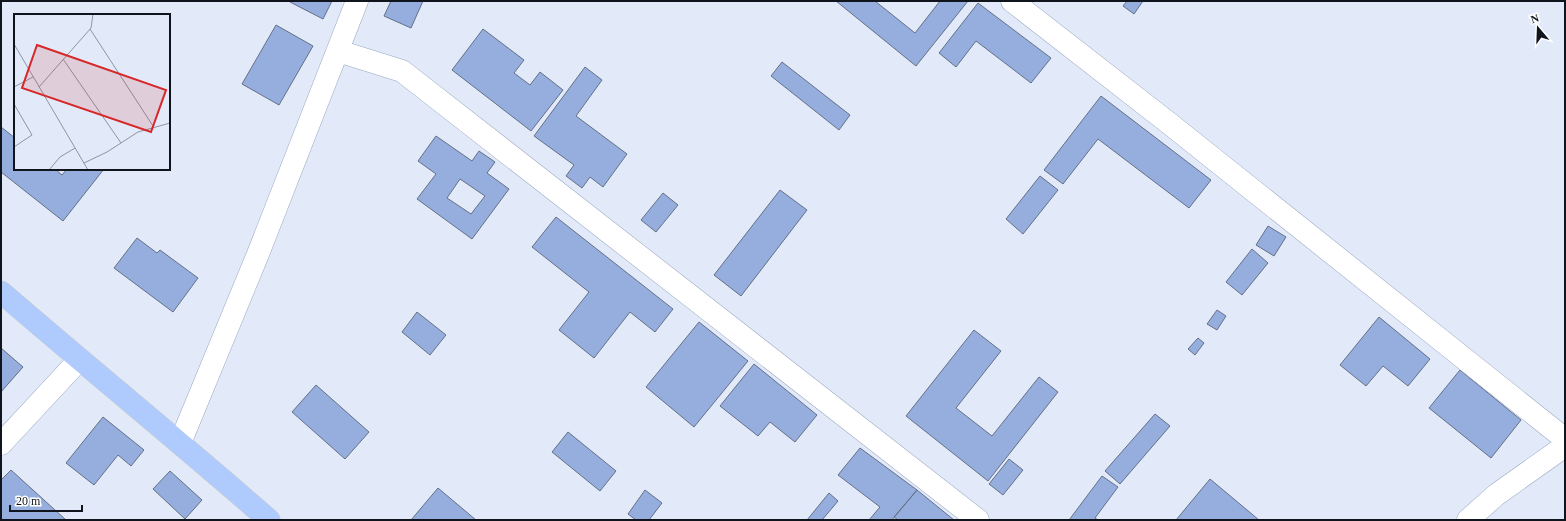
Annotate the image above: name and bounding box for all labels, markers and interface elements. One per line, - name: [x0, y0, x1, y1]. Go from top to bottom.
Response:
- north arrow: [1518, 8, 1558, 48]
- text: N: [1529, 12, 1541, 26]
- inset map: [14, 14, 170, 170]
- scale bar: [10, 487, 82, 513]
- text: 20 m: [16, 494, 41, 508]

